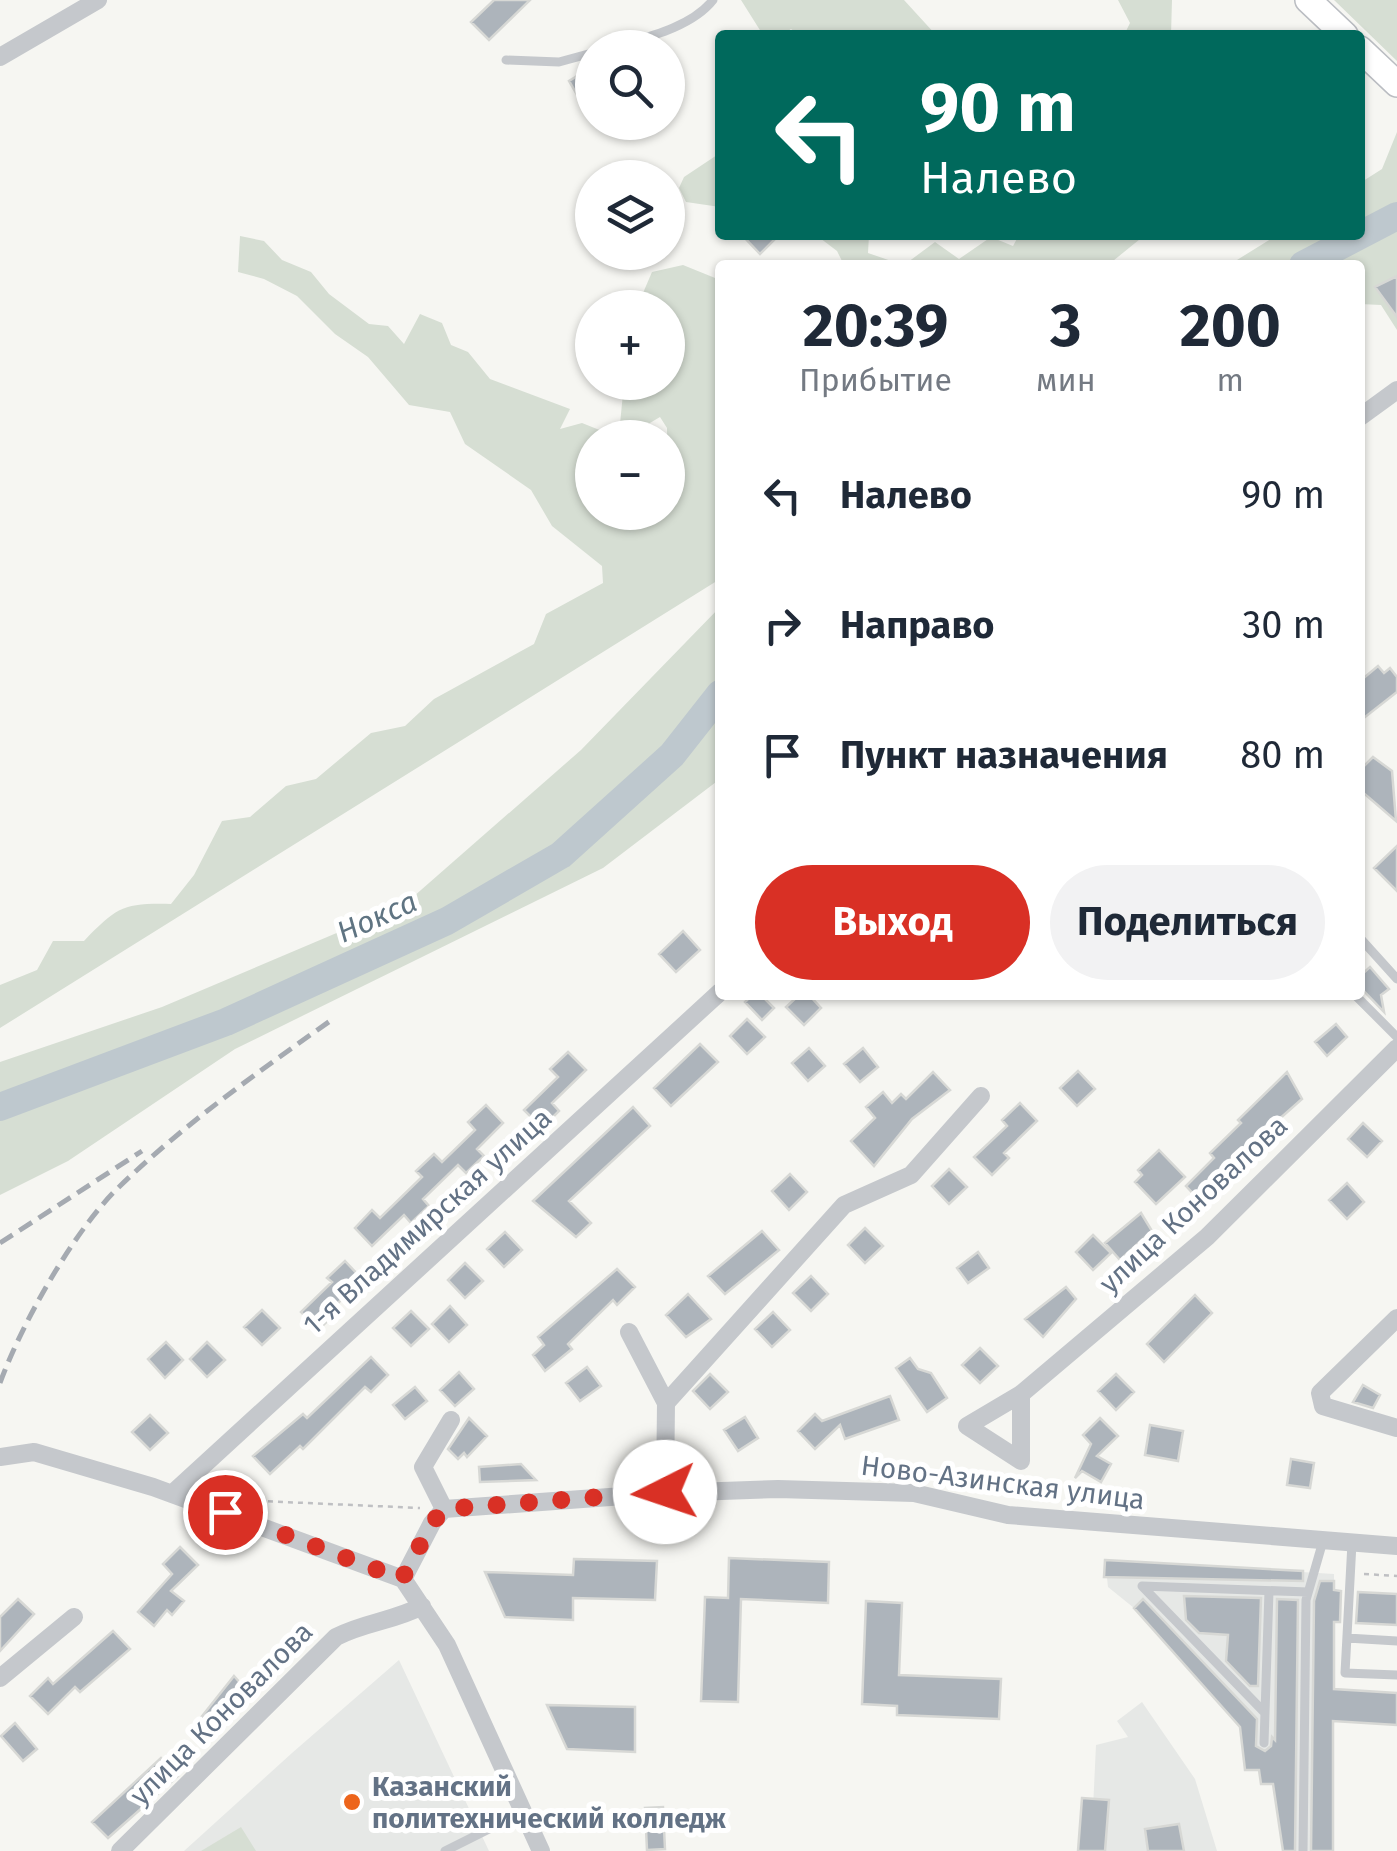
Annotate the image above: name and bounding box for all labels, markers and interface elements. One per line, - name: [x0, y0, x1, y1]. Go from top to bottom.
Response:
- map controls: [575, 30, 685, 530]
- button: search: [575, 30, 685, 140]
- text: 90 m: [920, 66, 1076, 150]
- icon: left: [755, 70, 885, 200]
- text: Налево: [920, 151, 1077, 205]
- button: layers: [575, 160, 685, 270]
- button: +: [575, 290, 685, 400]
- text: 20:39: [803, 290, 948, 362]
- text: 3: [1050, 290, 1081, 362]
- text: 200: [1180, 290, 1281, 362]
- text: Прибытие: [799, 361, 952, 399]
- text: мин: [1036, 361, 1096, 399]
- text: m: [1217, 361, 1244, 399]
- button: −: [575, 420, 685, 530]
- icon: left: [755, 468, 810, 523]
- text: Налево: [840, 472, 972, 518]
- text: 90 m: [1241, 472, 1325, 518]
- icon: right: [755, 598, 810, 653]
- text: Направо: [840, 602, 994, 648]
- text: 30 m: [1242, 602, 1325, 648]
- icon: arrive: [755, 728, 810, 783]
- text: Пункт назначения: [840, 732, 1168, 778]
- text: 80 m: [1240, 732, 1325, 778]
- button: Выход: [755, 865, 1030, 980]
- button: Поделиться: [1050, 865, 1325, 980]
- water label: Нокса: [331, 883, 423, 951]
- street label: 1-я Владимирская улица: [296, 1101, 558, 1342]
- street label: улица Коновалова: [1093, 1109, 1294, 1300]
- position arrow: [613, 1440, 717, 1544]
- street label: Ново-Азинская улица: [859, 1449, 1147, 1516]
- pin: [183, 1470, 268, 1555]
- icon: arrive: [198, 1485, 253, 1540]
- street label: улица Коновалова: [123, 1615, 320, 1812]
- place label: Казанский политехнический колледж: [372, 1770, 727, 1835]
- marker: Казанский политехнический колледж: [341, 1791, 363, 1813]

